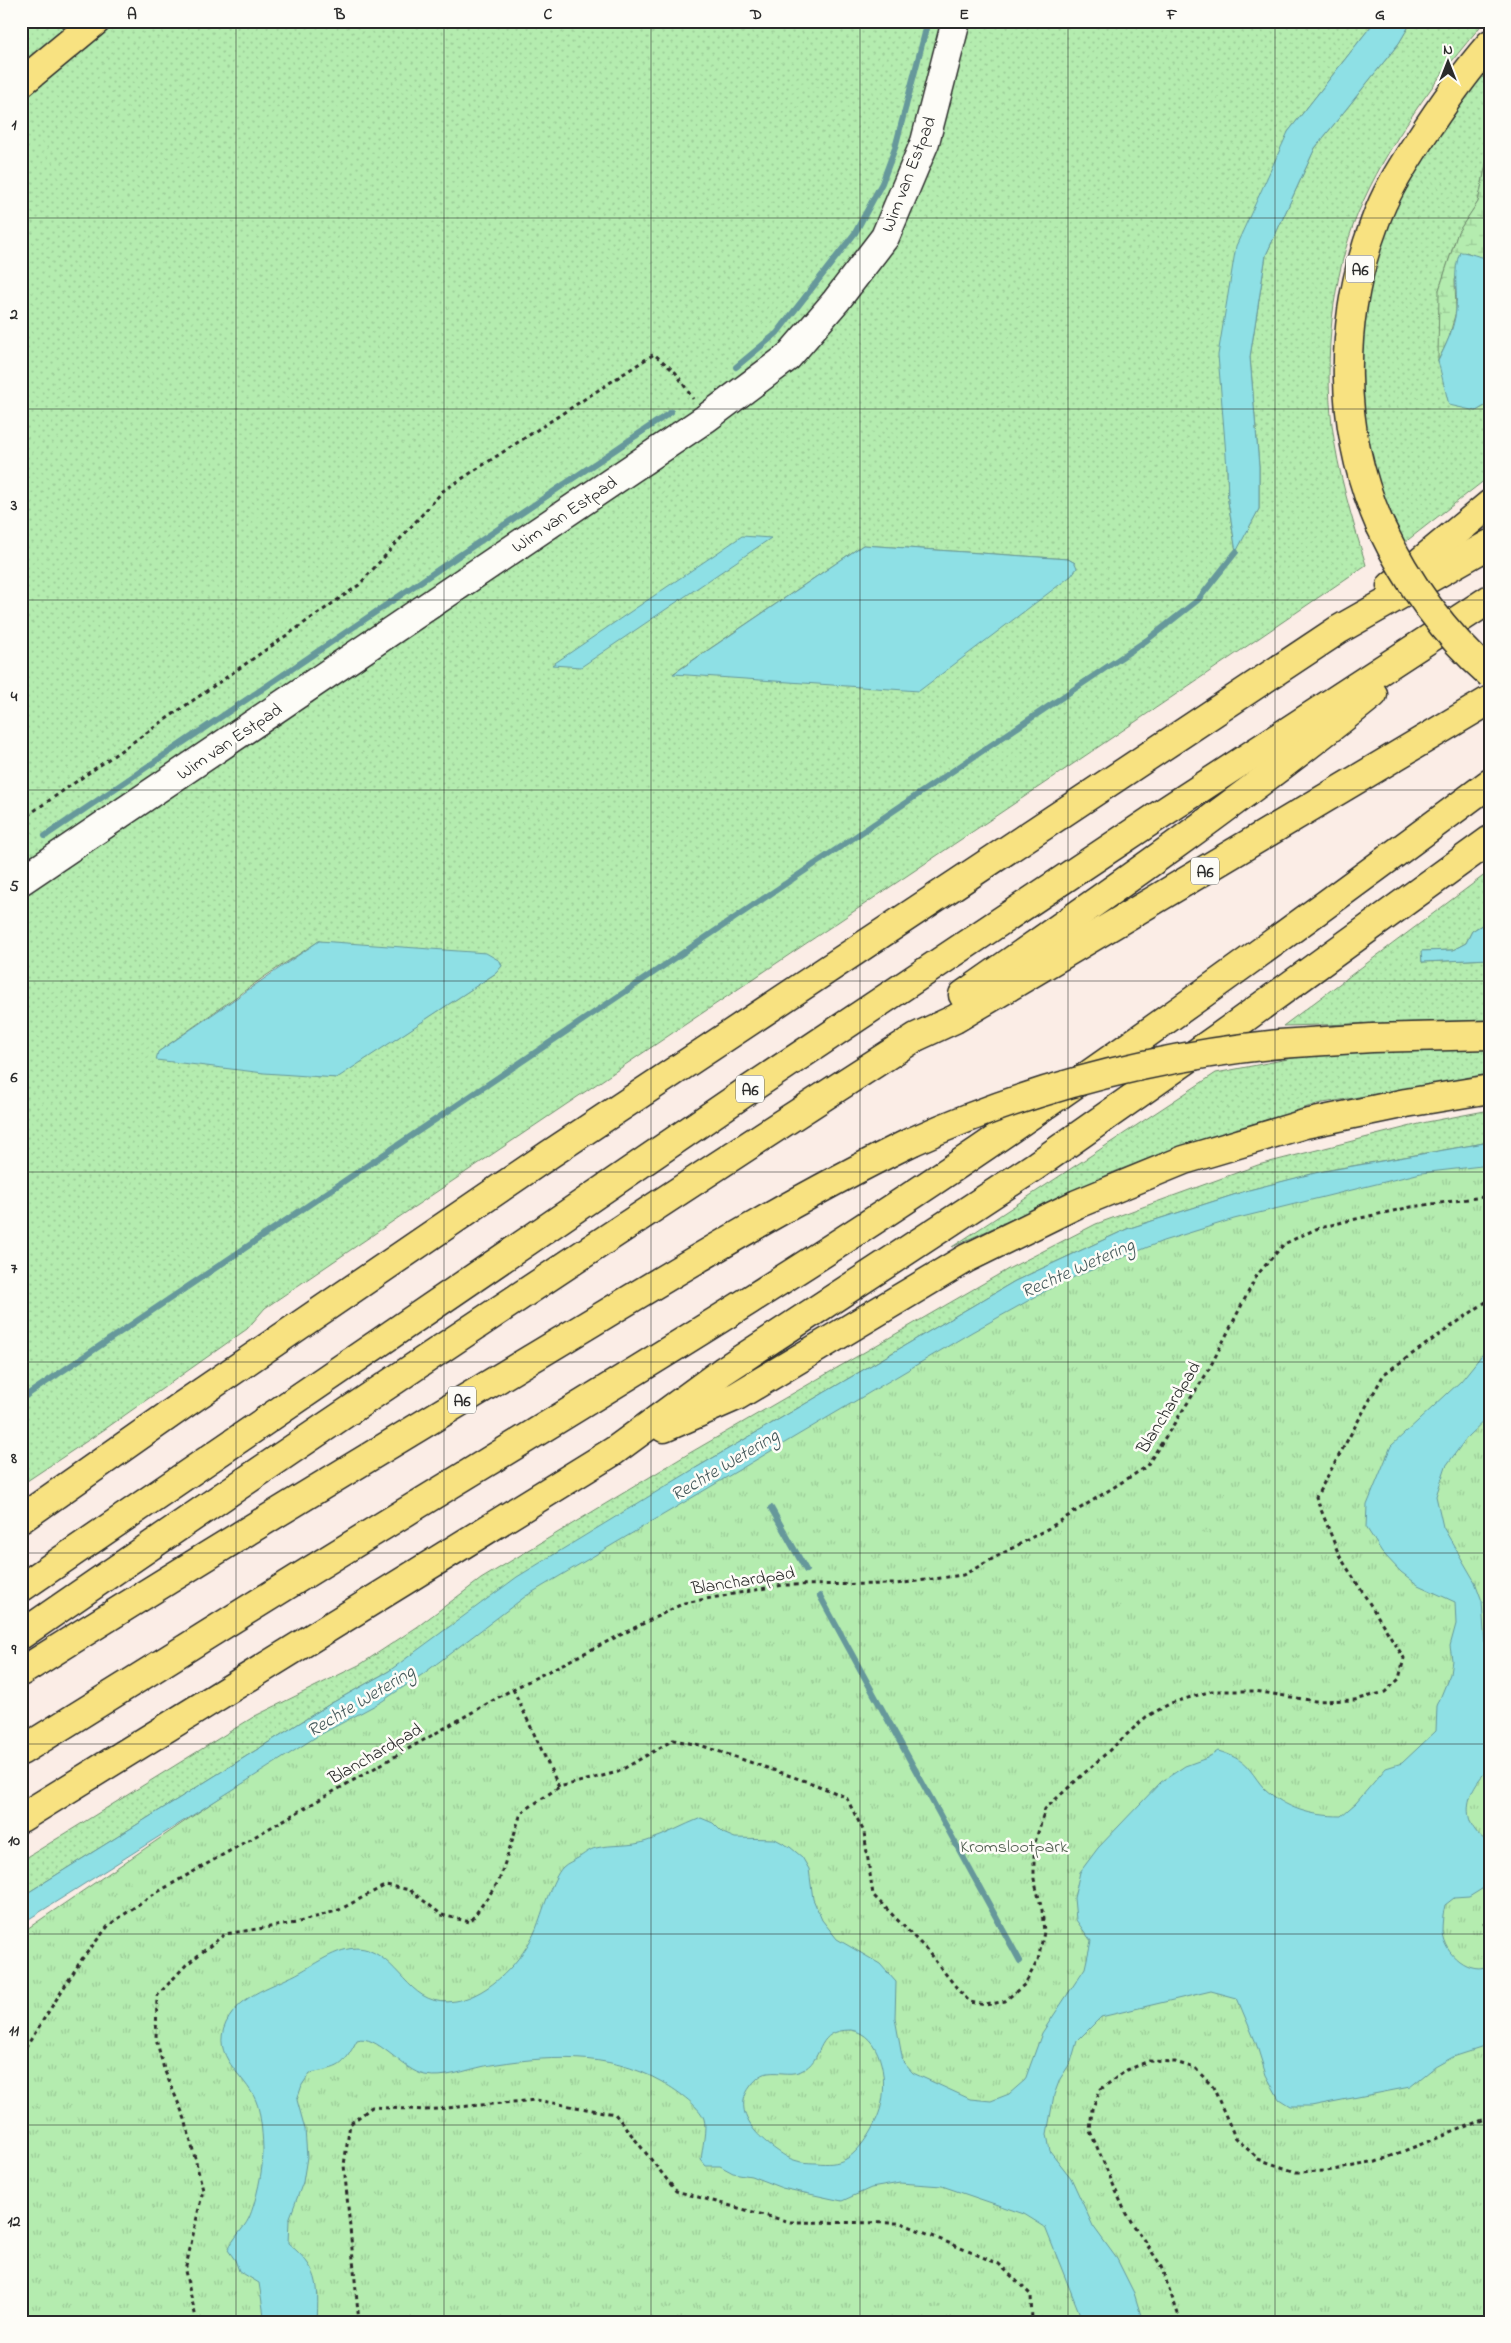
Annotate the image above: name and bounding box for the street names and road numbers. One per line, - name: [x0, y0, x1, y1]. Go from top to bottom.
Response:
- street label: Wim van Estpad: [876, 113, 944, 236]
- road number: A6: [1346, 255, 1374, 282]
- street label: Wim van Estpad: [507, 471, 623, 561]
- street label: Wim van Estpad: [172, 698, 288, 788]
- road number: A6: [1191, 858, 1219, 884]
- road number: A6: [736, 1076, 764, 1102]
- street label: Blanchardpad: [1131, 1357, 1208, 1460]
- road number: A6: [448, 1386, 476, 1414]
- street label: Blanchardpad: [689, 1561, 797, 1603]
- street label: Blanchardpad: [323, 1717, 428, 1793]

